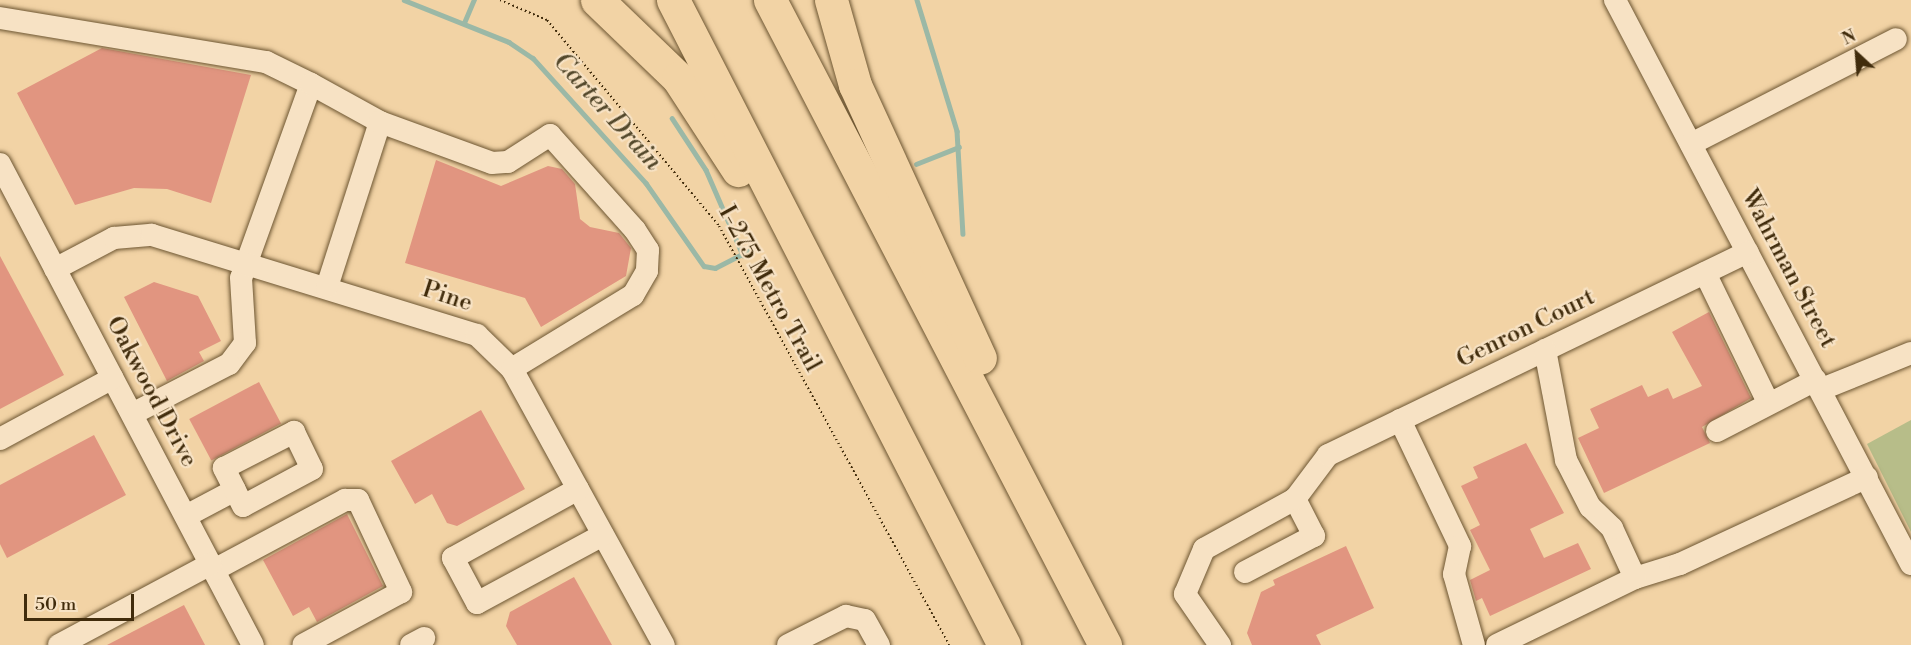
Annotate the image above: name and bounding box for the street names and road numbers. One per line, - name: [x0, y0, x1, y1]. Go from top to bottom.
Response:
- street label: Wahrman Street: [1734, 185, 1842, 353]
- street label: I-275 Metro Trail: [711, 201, 827, 377]
- street label: Pine: [418, 275, 476, 319]
- street label: Genron Court: [1452, 283, 1600, 375]
- street label: Oakwood Drive: [99, 312, 203, 472]

